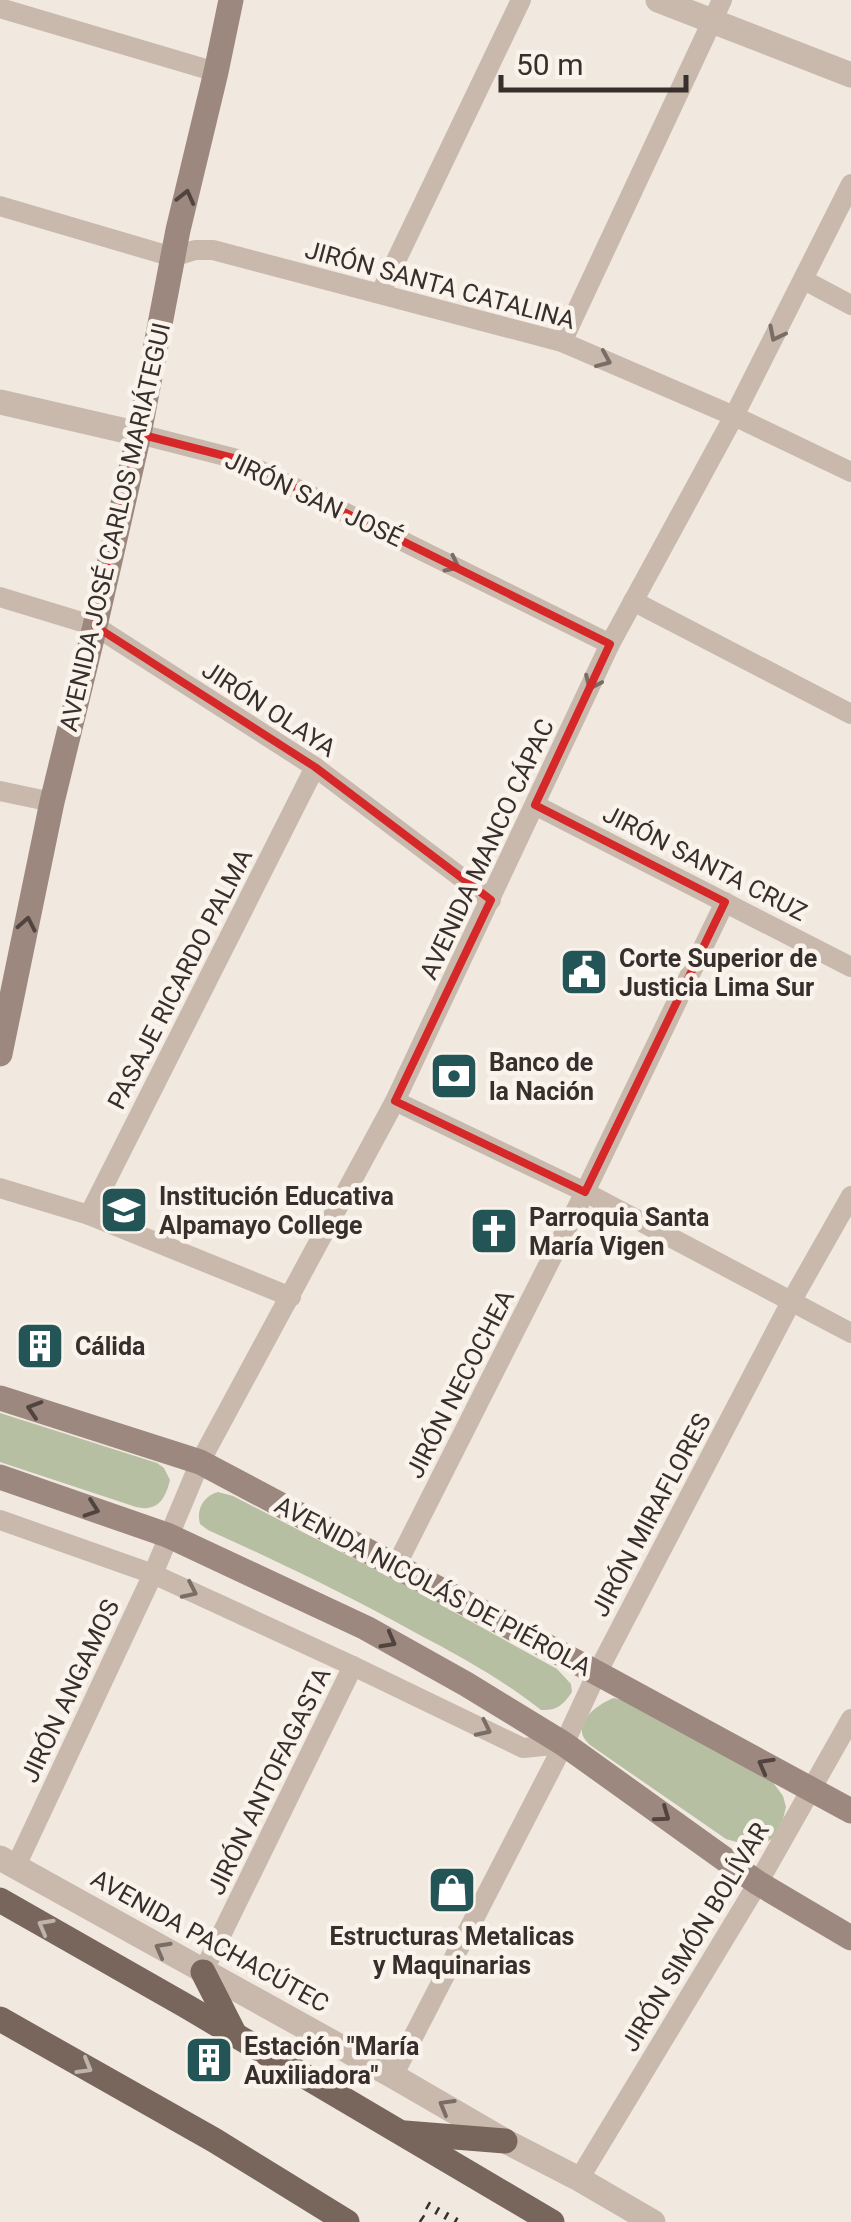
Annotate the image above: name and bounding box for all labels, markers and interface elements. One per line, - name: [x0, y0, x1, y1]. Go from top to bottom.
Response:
- scale bar: [501, 30, 686, 92]
- text: 50 m: [516, 47, 583, 82]
- one-way arrow: [174, 189, 195, 206]
- street label: JIRÓN SANTA CATALINA: [302, 234, 578, 335]
- street label: AVENIDA JOSÉ CARLOS MARIÁTEGUI: [53, 320, 176, 734]
- one-way arrow: [768, 324, 788, 342]
- one-way arrow: [594, 348, 612, 368]
- street label: JIRÓN SAN JOSÉ: [221, 444, 408, 553]
- one-way arrow: [443, 553, 461, 572]
- street label: JIRÓN OLAYA: [197, 654, 342, 763]
- one-way arrow: [584, 673, 604, 691]
- street label: AVENIDA MANCO CÁPAC: [413, 714, 560, 984]
- street label: JIRÓN SANTA CRUZ: [598, 798, 812, 927]
- street label: PASAJE RICARDO PALMA: [102, 844, 258, 1114]
- one-way arrow: [16, 916, 37, 933]
- place label: Corte Superior de Justicia Lima Sur: [619, 944, 817, 1002]
- public building icon: Corte Superior de Justicia Lima Sur: [558, 946, 610, 998]
- place label: Banco de la Nación: [489, 1048, 594, 1106]
- bank icon: Banco de la Nación: [428, 1050, 480, 1102]
- place label: Institución Educativa Alpamayo College: [159, 1182, 394, 1240]
- school or university icon: Institución Educativa Alpamayo College: [98, 1184, 150, 1236]
- place label: Parroquia Santa María Vigen: [529, 1203, 709, 1261]
- church icon: Parroquia Santa María Vigen: [468, 1205, 520, 1257]
- street label: JIRÓN NECOCHEA: [399, 1285, 520, 1483]
- building icon: Cálida: [14, 1320, 66, 1372]
- place label: Cálida: [75, 1332, 145, 1361]
- one-way arrow: [27, 1401, 44, 1421]
- street label: JIRÓN MIRAFLORES: [584, 1408, 717, 1621]
- street label: AVENIDA NICOLÁS DE PIÉROLA: [270, 1489, 597, 1682]
- one-way arrow: [83, 1498, 100, 1518]
- one-way arrow: [179, 1579, 197, 1599]
- street label: JIRÓN ANGAMOS: [14, 1594, 125, 1787]
- one-way arrow: [378, 1628, 396, 1648]
- street label: JIRÓN ANTOFAGASTA: [200, 1662, 337, 1899]
- one-way arrow: [474, 1717, 492, 1737]
- one-way arrow: [758, 1757, 776, 1777]
- one-way arrow: [651, 1803, 670, 1821]
- street label: JIRÓN SIMÓN BOLÍVAR: [614, 1817, 775, 2057]
- street label: AVENIDA PACHACÚTEC: [86, 1863, 334, 2018]
- shop icon: Estructuras Metalicas y Maquinarias: [426, 1864, 478, 1916]
- one-way arrow: [38, 1918, 56, 1938]
- place label: Estructuras Metalicas y Maquinarias: [330, 1922, 574, 1980]
- one-way arrow: [154, 1941, 172, 1961]
- place label: Estación "María Auxiliadora": [244, 2032, 419, 2090]
- building icon: Estación "María Auxiliadora": [183, 2034, 235, 2086]
- one-way arrow: [74, 2054, 92, 2074]
- one-way arrow: [439, 2099, 457, 2119]

